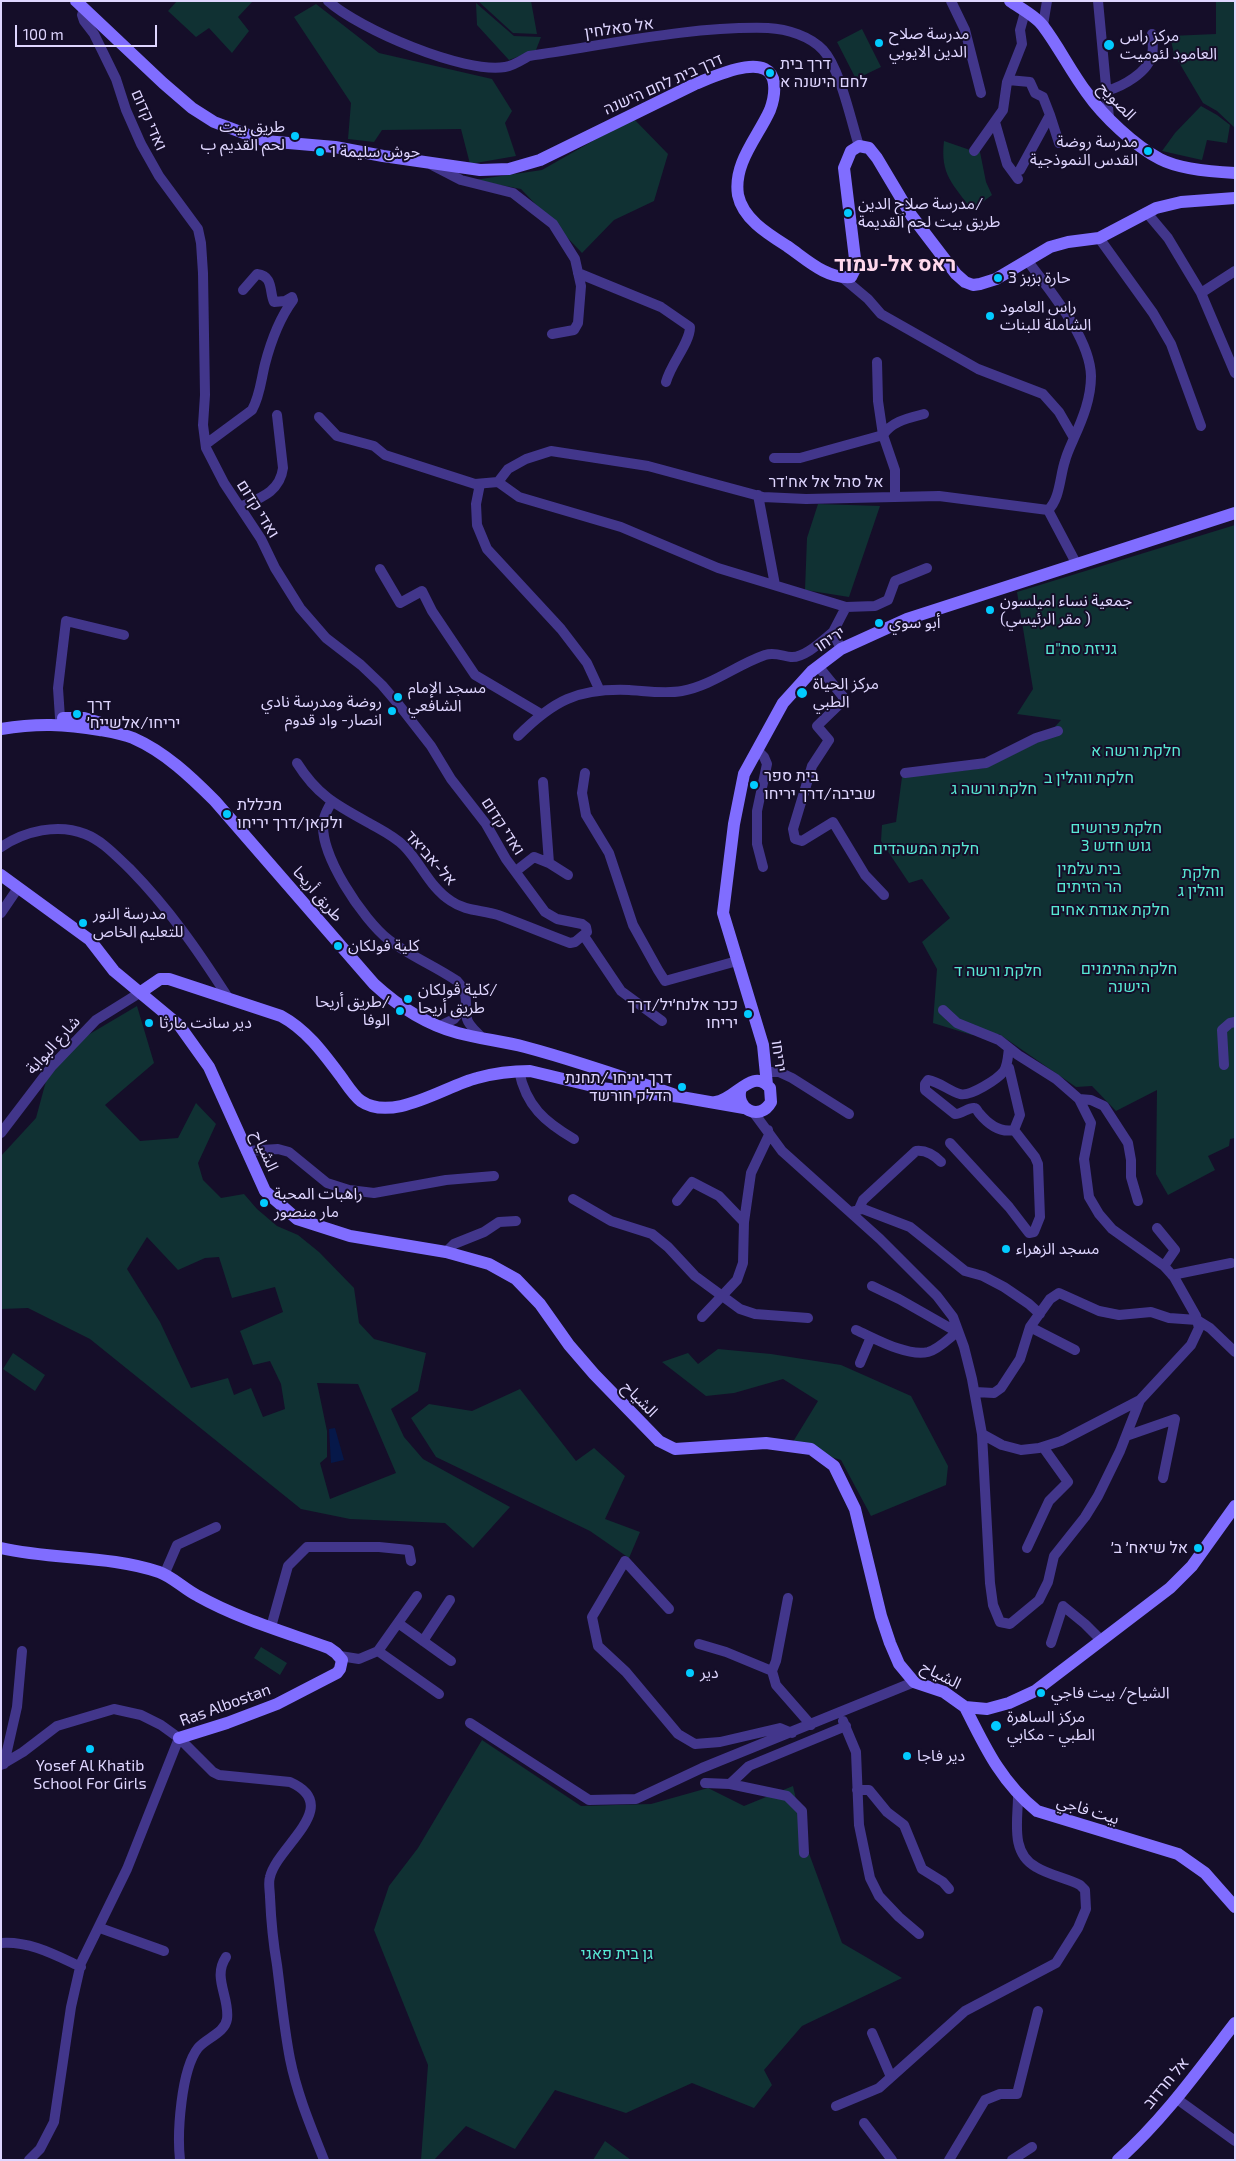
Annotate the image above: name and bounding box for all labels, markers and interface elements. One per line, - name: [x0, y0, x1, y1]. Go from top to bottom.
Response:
- street label: אל סאלחין: [583, 14, 655, 42]
- scale bar: [18, 15, 160, 47]
- place label: مدرسة صلاح الدين الايوبي: [889, 24, 969, 62]
- text: 100 m: [23, 25, 64, 43]
- place label: مركز راس العامود لئوميت: [1120, 26, 1217, 64]
- marker: مدرسة صلاح الدين الايوبي: [873, 37, 885, 49]
- marker: مركز راس العامود لئوميت: [1102, 38, 1116, 52]
- street label: דרך בית לחם הישנה: [600, 49, 726, 119]
- place label: דרך בית לחם הישנה א: [780, 54, 868, 92]
- marker: דרך בית לחם הישנה א: [764, 67, 776, 79]
- street label: الصويح: [1094, 78, 1140, 124]
- street label: ואדי קדום: [127, 86, 171, 154]
- place label: طريق بيت لحم القديم ب: [200, 117, 285, 155]
- marker: طريق بيت لحم القديم ب: [289, 130, 301, 142]
- place label: مدرسة روضة القدس النموذجية: [1030, 132, 1138, 170]
- place label: حوش سليمة 1: [330, 142, 420, 162]
- marker: مدرسة روضة القدس النموذجية: [1142, 145, 1154, 157]
- marker: حوش سليمة 1: [314, 146, 326, 158]
- place label: مدرسة صلاح الدين/ طريق بيت لحم القديمة: [858, 194, 1000, 232]
- marker: مدرسة صلاح الدين/ طريق بيت لحم القديمة: [842, 207, 854, 219]
- district label: ראס אל-עמוד: [834, 251, 956, 277]
- place label: حارة بزبز 3: [1008, 268, 1071, 288]
- marker: حارة بزبز 3: [992, 272, 1004, 284]
- place label: راس العامود الشاملة للبنات: [1000, 297, 1091, 335]
- marker: راس العامود الشاملة للبنات: [984, 310, 996, 322]
- street label: אל סהל אל אח'דר: [768, 472, 884, 492]
- street label: ואדי קדום: [233, 476, 283, 542]
- place label: جمعية نساء اميلسون (مقر الرئيسي ): [1000, 591, 1132, 629]
- marker: جمعية نساء اميلسون (مقر الرئيسي ): [984, 604, 996, 616]
- place label: أبو سوي: [889, 613, 940, 633]
- marker: أبو سوي: [873, 617, 885, 629]
- street label: יריחו: [811, 622, 849, 656]
- park label: גניזת סת"ם: [1045, 639, 1117, 659]
- place label: مركز الحياة الطبي: [813, 674, 879, 712]
- place label: مسجد الإمام الشافعي: [408, 678, 486, 716]
- marker: مركز الحياة الطبي: [795, 686, 809, 700]
- marker: مسجد الإمام الشافعي: [392, 691, 404, 703]
- place label: روضة ومدرسة نادي انصار- واد قدوم: [261, 692, 382, 730]
- place label: דרך יריחו/אלשייח׳: [87, 695, 180, 733]
- marker: روضة ومدرسة نادي انصار- واد قدوم: [386, 705, 398, 717]
- marker: דרך יריחו/אלשייח׳: [71, 708, 83, 720]
- park label: חלקת ורשה א: [1091, 741, 1181, 761]
- place label: בית ספר שביבה/דרך יריחו: [764, 766, 876, 804]
- park label: חלקת ווהלין ב: [1044, 768, 1134, 788]
- marker: בית ספר שביבה/דרך יריחו: [748, 779, 760, 791]
- park label: חלקת ורשה ג: [951, 779, 1037, 799]
- street label: ואדי קדום: [477, 794, 529, 858]
- place label: מכללת ולקאן/דרך יריחו: [237, 795, 343, 833]
- marker: מכללת ולקאן/דרך יריחו: [221, 808, 233, 820]
- park label: חלקת פרושים גוש חדש 3: [1070, 818, 1162, 856]
- street label: אל-אביאד: [401, 826, 461, 890]
- park label: חלקת המשהדים: [873, 839, 979, 859]
- park label: בית עלמין הר הזיתים: [1056, 859, 1122, 897]
- street label: طريق أريحا: [289, 863, 347, 925]
- park label: חלקת ווהלין ג: [1178, 863, 1224, 901]
- park label: חלקת אגודת אחים: [1050, 900, 1170, 920]
- place label: مدرسة النور للتعليم الخاص: [93, 904, 183, 942]
- marker: مدرسة النور للتعليم الخاص: [77, 917, 89, 929]
- place label: كلية فولكان: [348, 936, 419, 956]
- marker: كلية فولكان: [332, 940, 344, 952]
- park label: חלקת התימנים הישנה: [1081, 959, 1177, 997]
- park label: חלקת ורשה ד: [954, 961, 1042, 981]
- place label: كلية ڤولكان/ طريق أريحا: [418, 980, 498, 1018]
- place label: طريق أريحا/ الوفا: [315, 992, 390, 1030]
- marker: كلية ڤولكان/ طريق أريحا: [402, 993, 414, 1005]
- place label: ככר אלנח׳יל/דרך יריחו: [627, 995, 738, 1033]
- marker: طريق أريحا/ الوفا: [394, 1005, 406, 1017]
- marker: ככר אלנח׳יל/דרך יריחו: [742, 1008, 754, 1020]
- street label: شارع البوابة: [22, 1012, 84, 1078]
- place label: دير سانت مارثا: [159, 1013, 252, 1033]
- marker: دير سانت مارثا: [143, 1017, 155, 1029]
- street label: יריחו: [767, 1039, 791, 1073]
- place label: דרך יריחו /תחנת הדלק חורשד: [565, 1068, 672, 1106]
- marker: דרך יריחו /תחנת הדלק חורשד: [676, 1081, 688, 1093]
- street label: الشياح: [248, 1128, 282, 1174]
- place label: راهبات المحبة مار منصور: [274, 1184, 363, 1222]
- marker: راهبات المحبة مار منصور: [258, 1197, 270, 1209]
- place label: مسجد الزهراء: [1016, 1239, 1099, 1259]
- marker: مسجد الزهراء: [1000, 1243, 1012, 1255]
- street label: الشياح: [618, 1377, 662, 1421]
- place label: אל שיאח׳ ב׳: [1111, 1538, 1188, 1558]
- marker: אל שיאח׳ ב׳: [1192, 1542, 1204, 1554]
- street label: الشياح: [918, 1657, 964, 1693]
- place label: دير: [700, 1663, 719, 1683]
- marker: دير: [684, 1667, 696, 1679]
- street label: Ras Albostan: [177, 1680, 273, 1730]
- place label: الشياح/ بيت فاجي: [1051, 1683, 1170, 1703]
- marker: الشياح/ بيت فاجي: [1035, 1687, 1047, 1699]
- place label: مركز الساهرة الطبي - مكابي: [1007, 1707, 1095, 1745]
- marker: مركز الساهرة الطبي - مكابي: [989, 1719, 1003, 1733]
- marker: Yosef Al Khatib School For Girls: [84, 1743, 96, 1755]
- place label: دير فاجا: [917, 1746, 965, 1766]
- marker: دير فاجا: [901, 1750, 913, 1762]
- place label: Yosef Al Khatib School For Girls: [33, 1756, 147, 1794]
- street label: بيت فاجي: [1054, 1791, 1122, 1829]
- park label: גן בית פאגי: [581, 1944, 653, 1964]
- street label: אל חרדוב: [1139, 2053, 1193, 2113]

